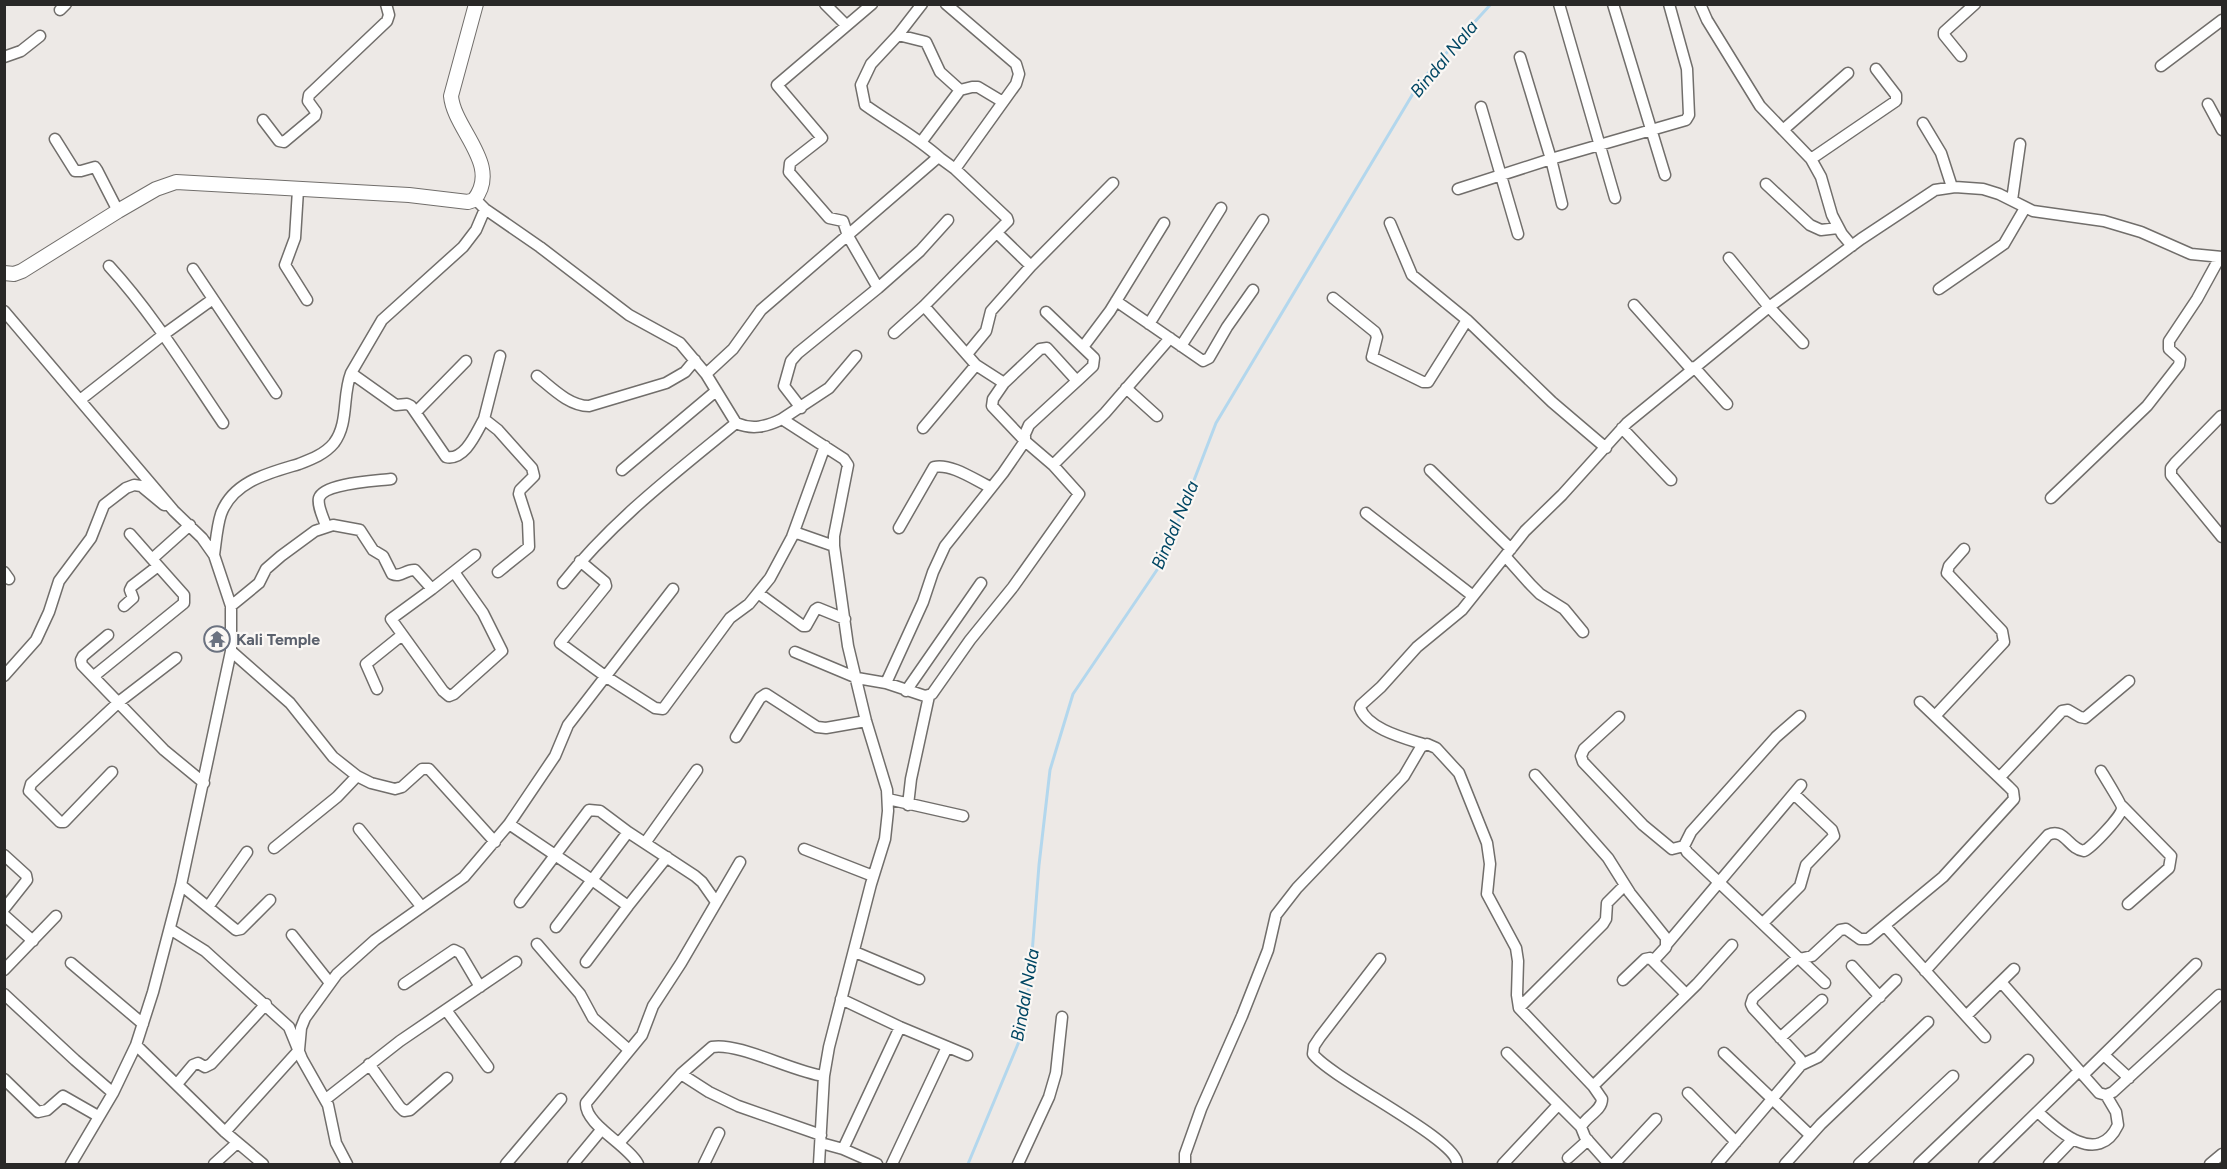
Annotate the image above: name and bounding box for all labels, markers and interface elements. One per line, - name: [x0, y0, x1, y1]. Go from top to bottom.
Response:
- water label: Bindal Nala: [1405, 16, 1483, 102]
- water label: Bindal Nala: [1147, 477, 1204, 573]
- temple icon: Kali Temple: [202, 624, 232, 654]
- place label: Kali Temple: [236, 630, 320, 649]
- water label: Bindal Nala: [1006, 946, 1044, 1043]

